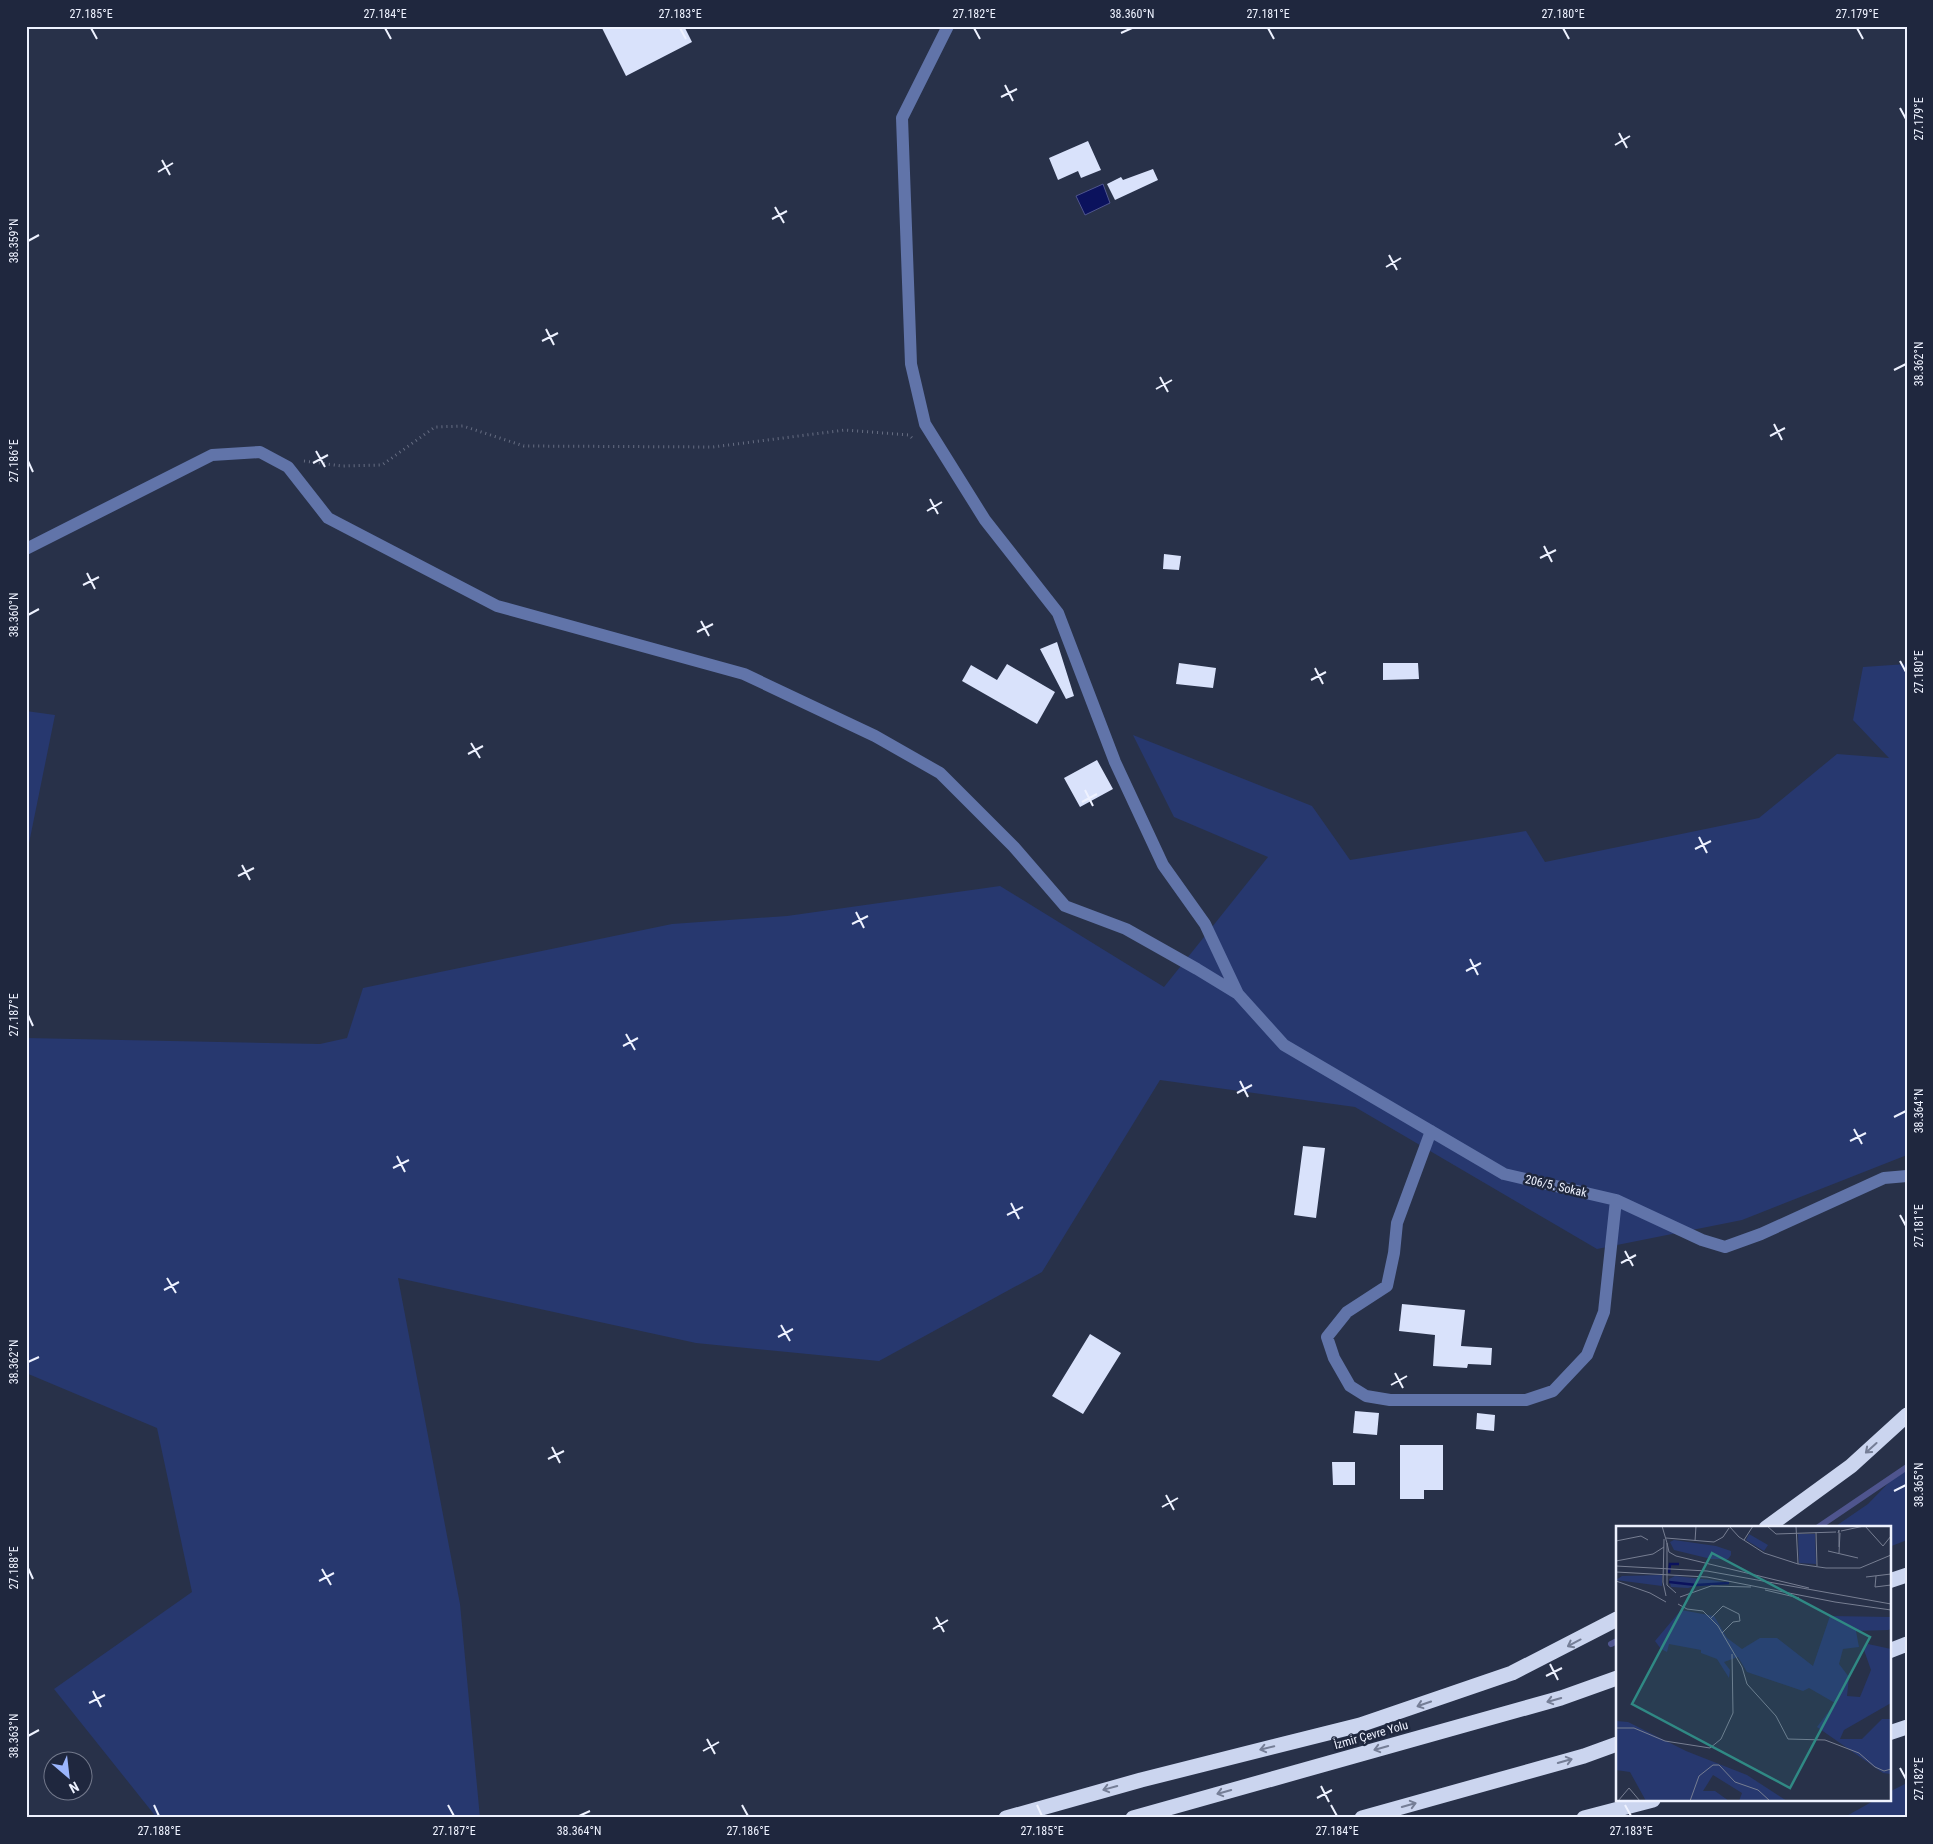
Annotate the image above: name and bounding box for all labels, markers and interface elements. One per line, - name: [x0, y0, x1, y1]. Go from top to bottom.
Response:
- text: 27.185°E: [69, 7, 113, 21]
- text: 27.184°E: [363, 7, 407, 21]
- text: 27.183°E: [658, 7, 702, 21]
- text: 27.182°E: [952, 7, 996, 21]
- text: 38.360°N: [1110, 7, 1154, 21]
- text: 27.181°E: [1246, 7, 1290, 21]
- text: 27.180°E: [1541, 7, 1585, 21]
- text: 27.179°E: [1835, 7, 1879, 21]
- text: 27.179°E: [1912, 97, 1926, 141]
- text: 38.359°N: [7, 219, 21, 263]
- text: 38.362°N: [1912, 342, 1926, 386]
- text: 27.186°E: [7, 439, 21, 483]
- text: 38.360°N: [7, 593, 21, 637]
- text: 27.180°E: [1912, 650, 1926, 694]
- text: 27.187°E: [7, 993, 21, 1037]
- text: 38.364°N: [1912, 1089, 1926, 1133]
- street label: 206/5. Sokak: [1524, 1172, 1589, 1200]
- text: 27.181°E: [1912, 1204, 1926, 1248]
- text: 38.362°N: [7, 1340, 21, 1384]
- one-way arrow: [1865, 1442, 1878, 1454]
- text: 38.365°N: [1912, 1463, 1926, 1507]
- inset map: [1616, 1526, 1890, 1802]
- text: 27.188°E: [7, 1546, 21, 1590]
- one-way arrow: [1567, 1638, 1582, 1648]
- one-way arrow: [1547, 1695, 1563, 1705]
- one-way arrow: [1416, 1699, 1432, 1709]
- text: 38.363°N: [7, 1714, 21, 1758]
- street label: İzmir Çevre Yolu: [1332, 1717, 1410, 1752]
- one-way arrow: [1260, 1744, 1276, 1753]
- one-way arrow: [1373, 1744, 1389, 1754]
- north arrow: [42, 1752, 92, 1802]
- one-way arrow: [1557, 1755, 1573, 1765]
- text: 27.182°E: [1912, 1757, 1926, 1801]
- text: N: [67, 1778, 82, 1797]
- one-way arrow: [1102, 1784, 1118, 1794]
- one-way arrow: [1217, 1788, 1233, 1798]
- one-way arrow: [1400, 1799, 1416, 1809]
- text: 27.188°E: [137, 1824, 181, 1838]
- text: 27.187°E: [432, 1824, 476, 1838]
- text: 38.364°N: [557, 1824, 601, 1838]
- text: 27.186°E: [726, 1824, 770, 1838]
- text: 27.185°E: [1020, 1824, 1064, 1838]
- text: 27.184°E: [1315, 1824, 1359, 1838]
- text: 27.183°E: [1609, 1824, 1653, 1838]

